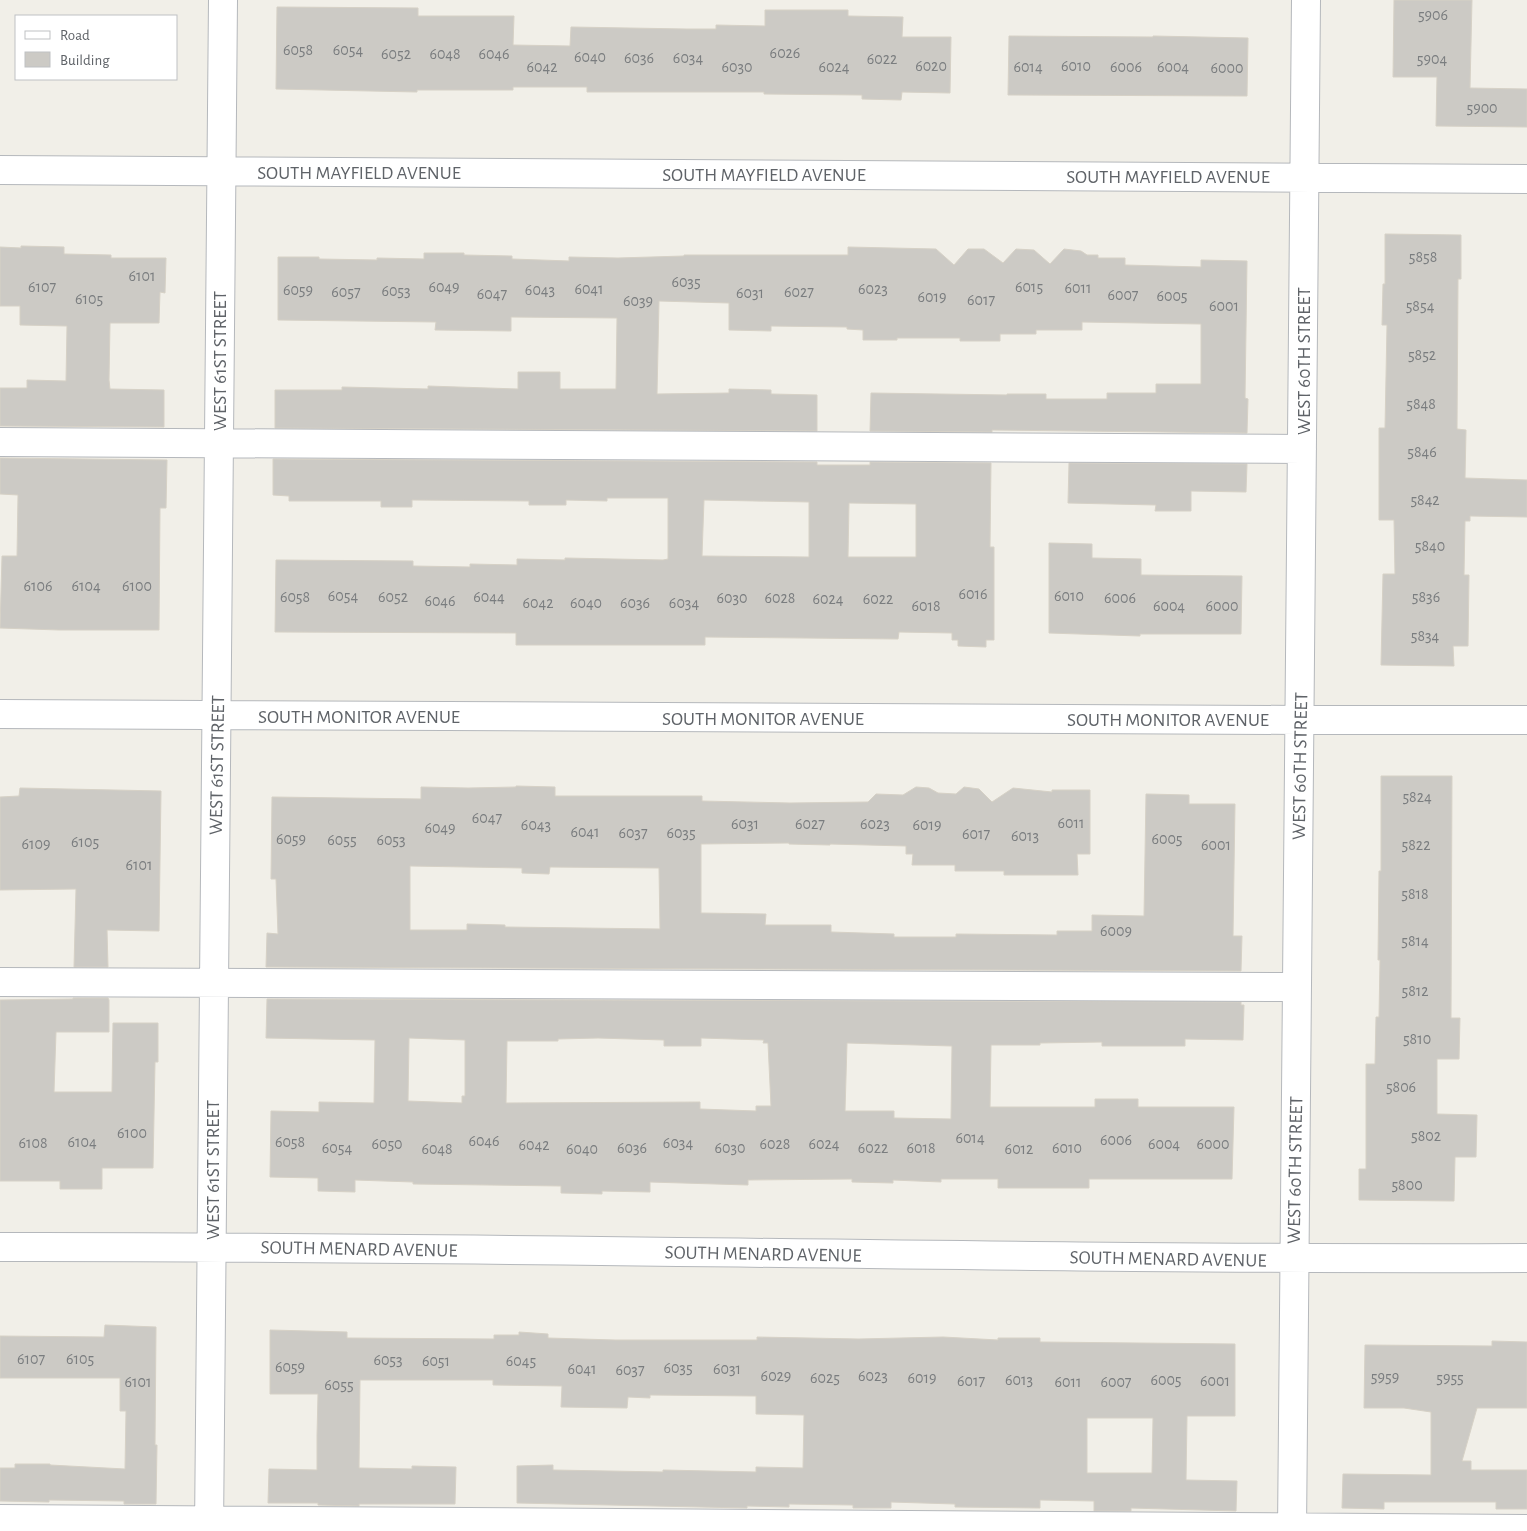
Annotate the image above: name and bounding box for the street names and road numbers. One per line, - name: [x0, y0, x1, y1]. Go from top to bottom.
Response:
- street label: SOUTH MAYFIELD AVENUE: [257, 164, 461, 183]
- street label: SOUTH MAYFIELD AVENUE: [662, 166, 866, 185]
- street label: SOUTH MAYFIELD AVENUE: [1066, 168, 1270, 187]
- street label: WEST 60TH STREET: [1295, 287, 1314, 435]
- street label: WEST 61ST STREET: [211, 291, 230, 431]
- street label: WEST 60TH STREET: [1290, 692, 1311, 840]
- street label: WEST 61ST STREET: [207, 695, 228, 835]
- street label: SOUTH MONITOR AVENUE: [258, 708, 460, 727]
- street label: SOUTH MONITOR AVENUE: [662, 710, 864, 729]
- street label: SOUTH MONITOR AVENUE: [1067, 711, 1269, 730]
- street label: WEST 60TH STREET: [1285, 1096, 1306, 1244]
- street label: WEST 61ST STREET: [204, 1100, 223, 1240]
- street label: SOUTH MENARD AVENUE: [260, 1238, 458, 1261]
- street label: SOUTH MENARD AVENUE: [664, 1243, 862, 1266]
- street label: SOUTH MENARD AVENUE: [1069, 1248, 1267, 1271]

